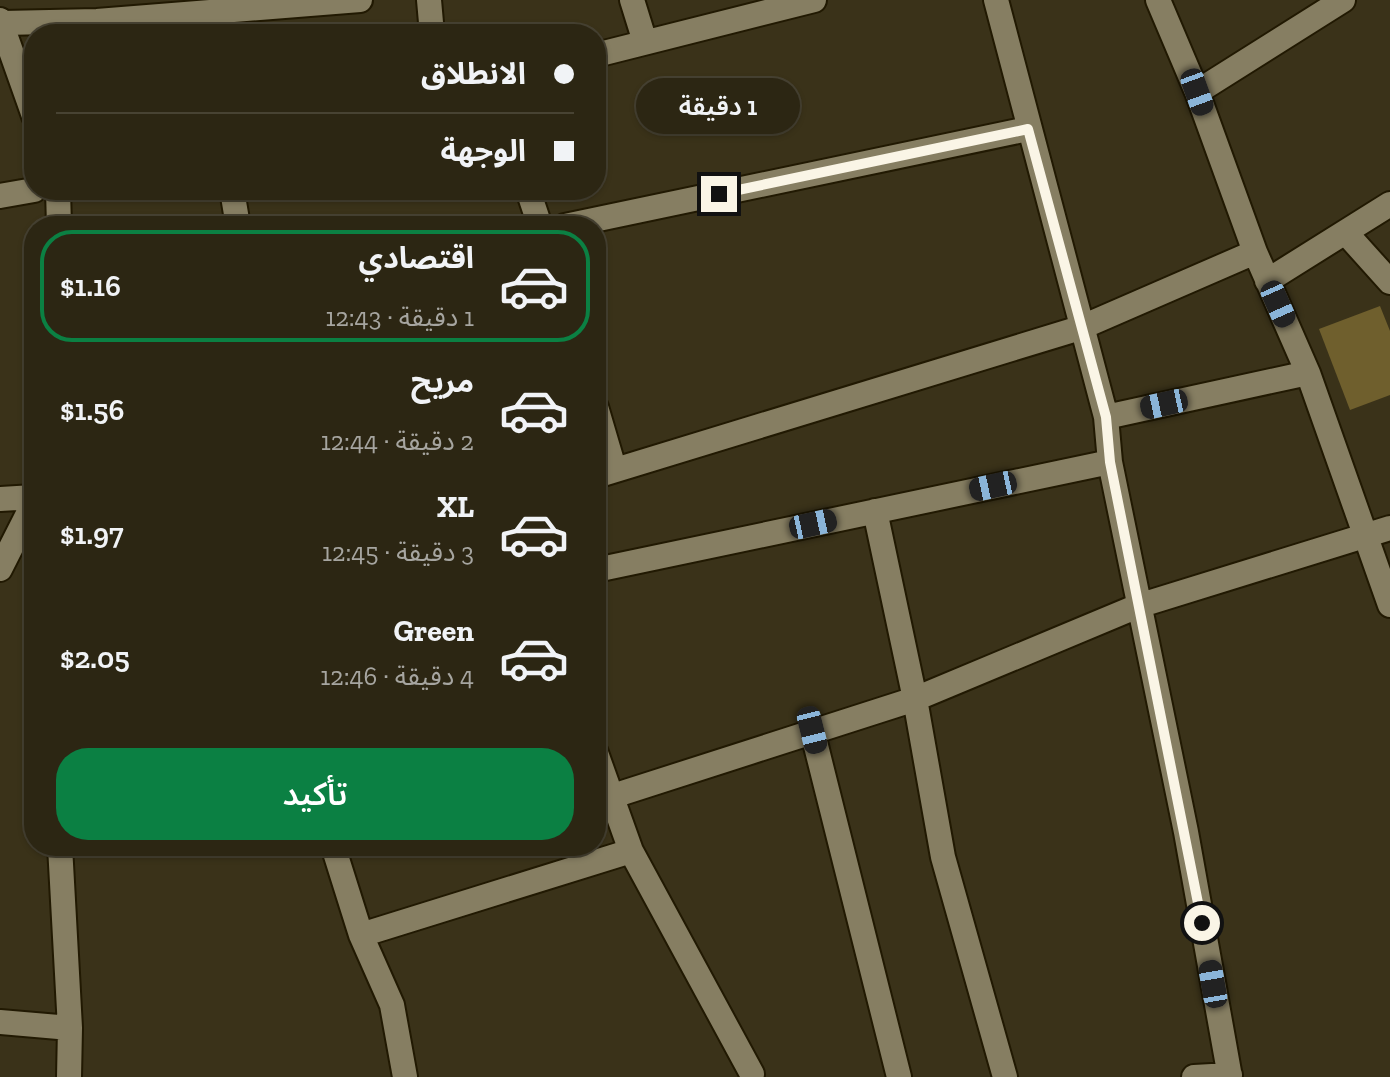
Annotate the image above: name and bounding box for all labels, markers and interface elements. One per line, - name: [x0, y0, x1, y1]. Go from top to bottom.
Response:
- text: الانطلاق: [421, 56, 526, 92]
- car: [1178, 65, 1216, 119]
- callout: 1 دقيقة: [637, 78, 801, 134]
- text: 1 دقيقة: [679, 90, 757, 122]
- text: الوجهة: [441, 133, 526, 169]
- route end: [701, 176, 737, 212]
- text: اقتصادي: [359, 240, 474, 276]
- icon: car: [498, 250, 570, 322]
- text: $1.16: [60, 268, 121, 304]
- car: [1257, 277, 1299, 331]
- text: 1 دقيقة · 12:43: [325, 301, 474, 333]
- text: مريح: [411, 364, 474, 400]
- icon: car: [498, 374, 570, 446]
- car: [1138, 387, 1190, 421]
- text: $1.56: [60, 392, 125, 428]
- text: 2 دقيقة · 12:44: [321, 425, 474, 457]
- car: [967, 469, 1019, 503]
- text: XL: [437, 489, 474, 525]
- icon: car: [498, 498, 570, 570]
- car: [787, 507, 839, 541]
- text: $1.97: [60, 516, 124, 552]
- text: 3 دقيقة · 12:45: [322, 536, 474, 568]
- text: Green: [394, 613, 474, 649]
- icon: car: [498, 622, 570, 694]
- text: $2.05: [60, 640, 130, 676]
- text: 4 دقيقة · 12:46: [320, 660, 474, 692]
- car: [795, 704, 829, 756]
- button: تأكيد: [56, 748, 574, 840]
- route start: [1184, 905, 1220, 941]
- car: [1197, 958, 1229, 1010]

